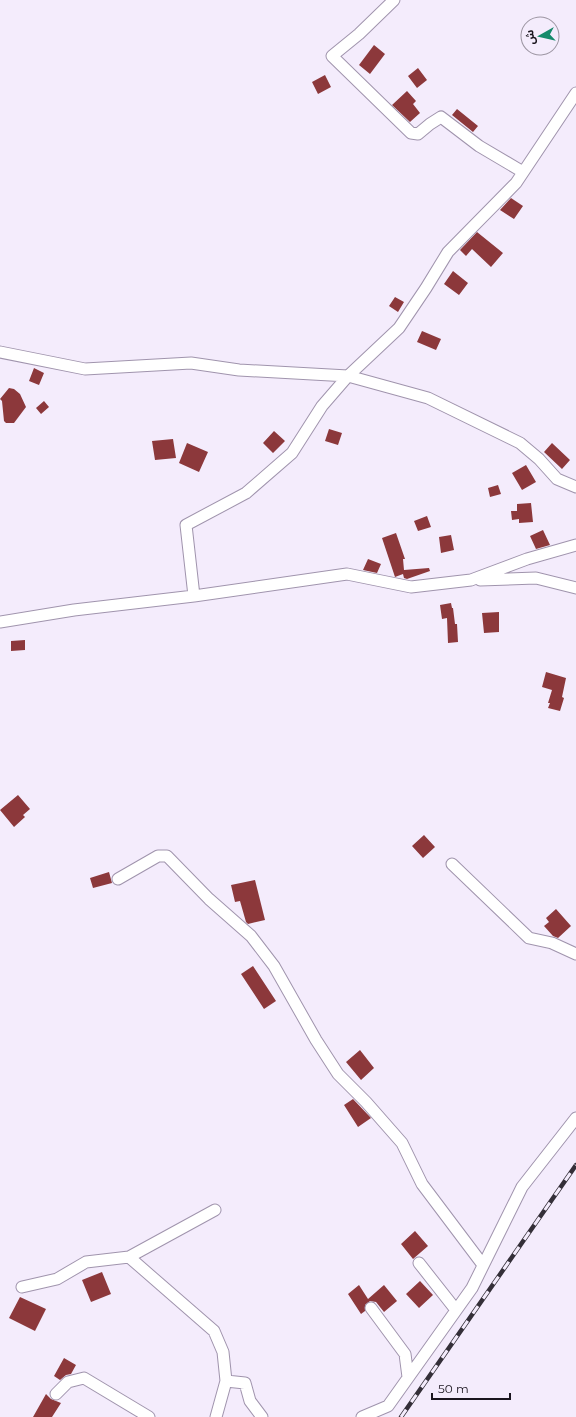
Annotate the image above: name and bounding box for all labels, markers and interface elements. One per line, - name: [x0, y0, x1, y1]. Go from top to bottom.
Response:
- north arrow: [520, 16, 560, 56]
- text: ش: [522, 29, 538, 46]
- scale bar: [432, 1375, 510, 1401]
- text: 50 m: [438, 1381, 469, 1396]

